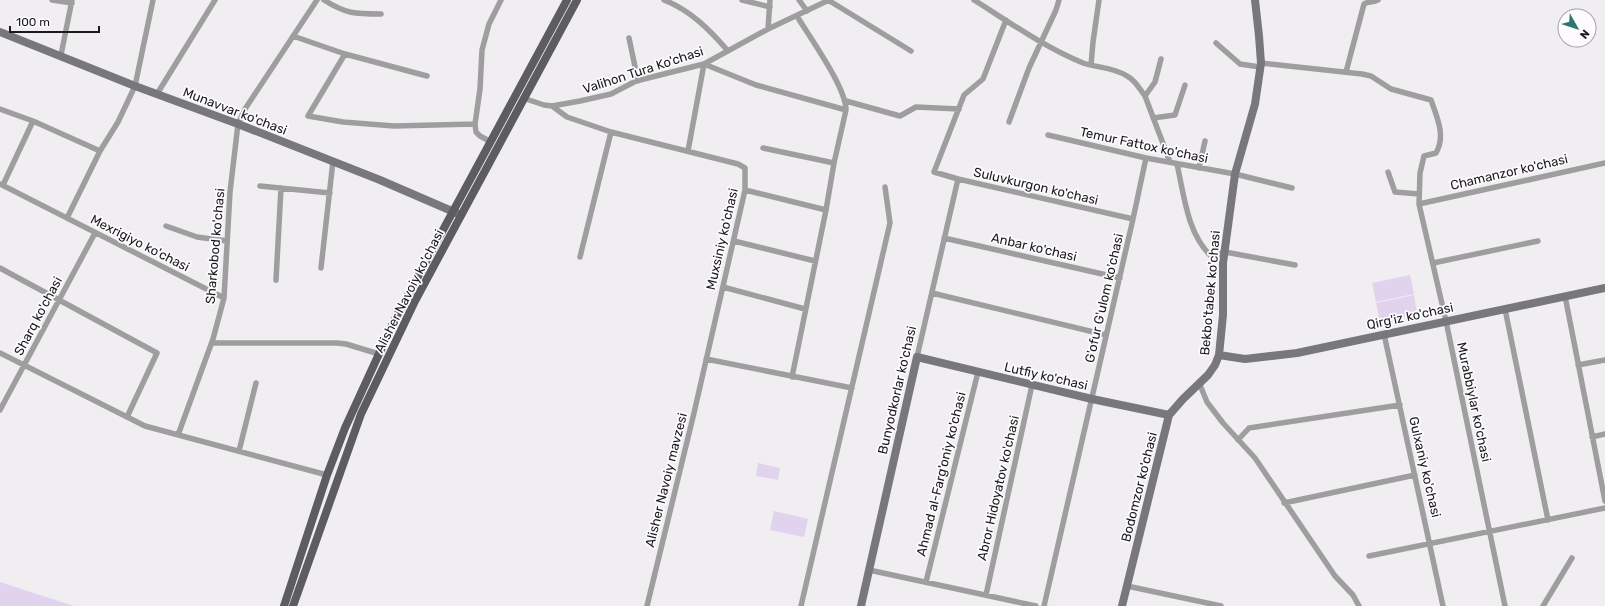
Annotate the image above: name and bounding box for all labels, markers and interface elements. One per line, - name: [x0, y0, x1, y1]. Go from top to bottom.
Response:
- scale bar: [10, 8, 99, 34]
- north arrow: [1557, 8, 1597, 48]
- text: 100 m: [16, 15, 50, 29]
- text: N: [1577, 27, 1592, 41]
- street label: Valihon Tura Ko'chasi: [581, 43, 705, 97]
- street label: Munavvar ko'chasi: [181, 84, 289, 138]
- street label: Temur Fattox ko'chasi: [1079, 124, 1209, 166]
- street label: Chamanzor ko'chasi: [1449, 151, 1569, 193]
- street label: Suluvkurgon ko'chasi: [972, 164, 1100, 209]
- street label: Muxsiniy ko'chasi: [703, 187, 741, 291]
- street label: Sharkobod ko'chasi: [202, 188, 228, 304]
- street label: Mexrigiyo ko'chasi: [88, 212, 192, 275]
- street label: Alisher Navoiy ko'chasi: [371, 227, 447, 355]
- street label: Anbar ko'chasi: [990, 230, 1078, 264]
- street label: Bekbo'tabek ko'chasi: [1197, 230, 1223, 356]
- street label: G'ofur G'ulom ko'chasi: [1082, 232, 1126, 364]
- street label: Sharq ko'chasi: [11, 274, 65, 358]
- street label: Qirg'iz ko'chasi: [1365, 299, 1455, 333]
- street label: Bunyodkorlar ko'chasi: [875, 324, 919, 456]
- street label: Murabbiylar ko'chasi: [1454, 341, 1494, 463]
- street label: Lutfiy ko'chasi: [1003, 359, 1089, 393]
- street label: Ahmad al-Farg'oniy ko'chasi: [913, 390, 970, 558]
- street label: Alisher Navoiy mavzesi: [642, 411, 690, 549]
- street label: Abror Hidoyatov ko'chasi: [974, 414, 1022, 562]
- street label: Gulxaniy ko'chasi: [1406, 415, 1444, 519]
- street label: Bodomzor ko'chasi: [1118, 431, 1160, 543]

